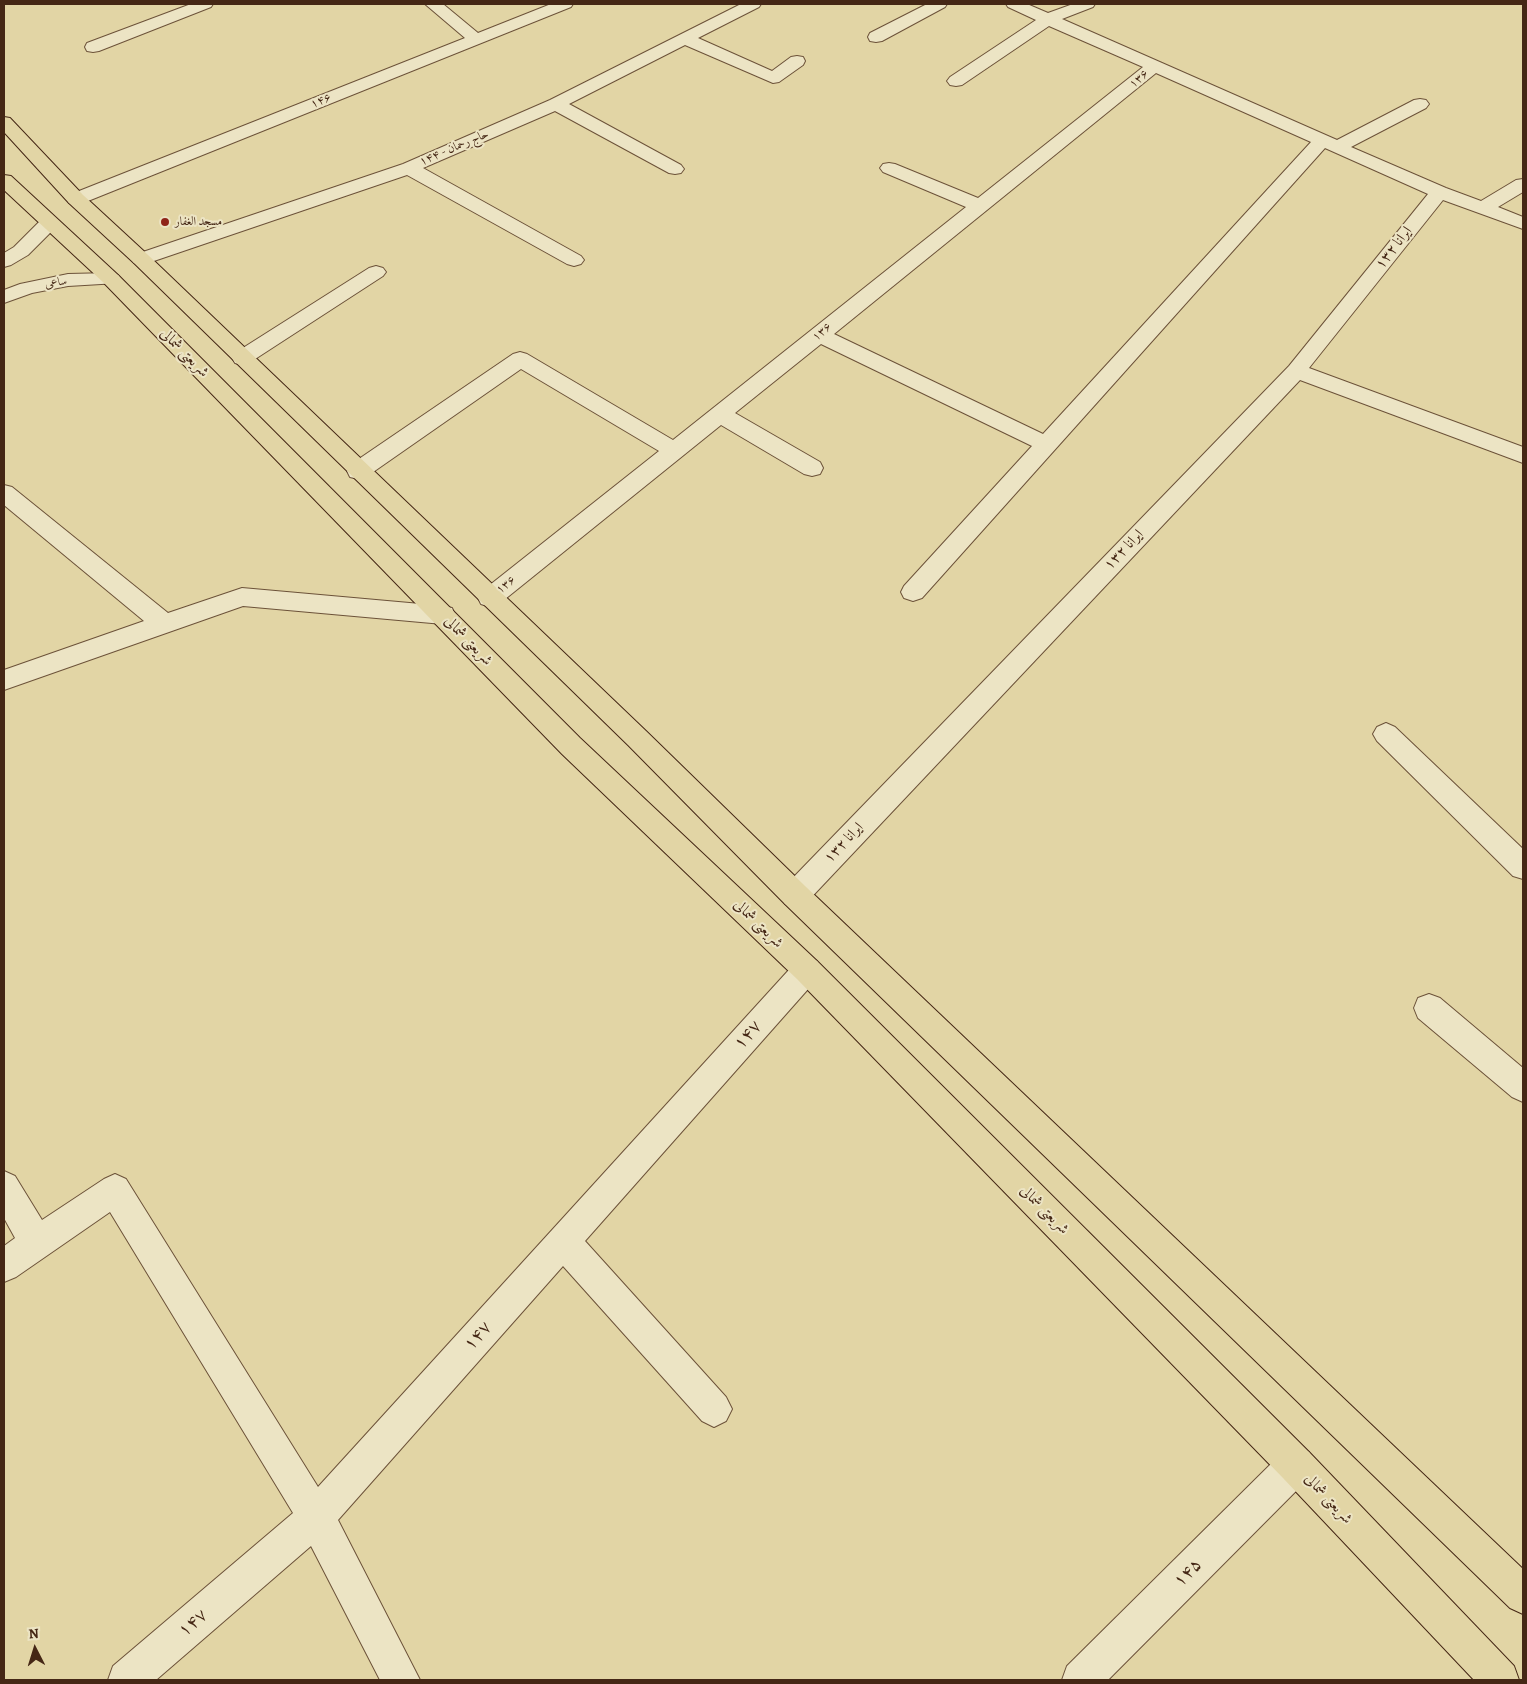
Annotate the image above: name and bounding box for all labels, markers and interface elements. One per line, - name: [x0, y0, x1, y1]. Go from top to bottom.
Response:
- street label: ۱۳۶: [1126, 67, 1152, 91]
- street label: ۱۴۶: [309, 90, 333, 112]
- street label: حاج رحمان - ۱۴۴: [417, 127, 491, 169]
- place label: مسجد الغفار: [175, 215, 222, 229]
- marker: مسجد الغفار: [159, 216, 171, 228]
- street label: ایرانا ۱۳۲: [1372, 223, 1416, 273]
- street label: ساعی: [44, 274, 68, 292]
- street label: ۱۳۶: [809, 320, 835, 344]
- street label: شریعتی شمالی: [156, 325, 212, 381]
- street label: ایرانا ۱۳۲: [1100, 526, 1148, 574]
- street label: ۱۳۶: [493, 573, 519, 597]
- street label: شریعتی شمالی: [440, 612, 496, 670]
- street label: ایرانا ۱۳۲: [820, 819, 868, 867]
- street label: شریعتی شمالی: [729, 896, 787, 952]
- street label: ۱۴۷: [729, 1016, 767, 1054]
- street label: شریعتی شمالی: [1016, 1182, 1072, 1238]
- street label: ۱۴۷: [459, 1317, 497, 1355]
- street label: شریعتی شمالی: [1300, 1470, 1356, 1528]
- street label: ۱۴۵: [1169, 1554, 1207, 1592]
- street label: ۱۴۷: [174, 1604, 212, 1642]
- north arrow: [10, 1624, 60, 1674]
- text: N: [28, 1624, 40, 1643]

